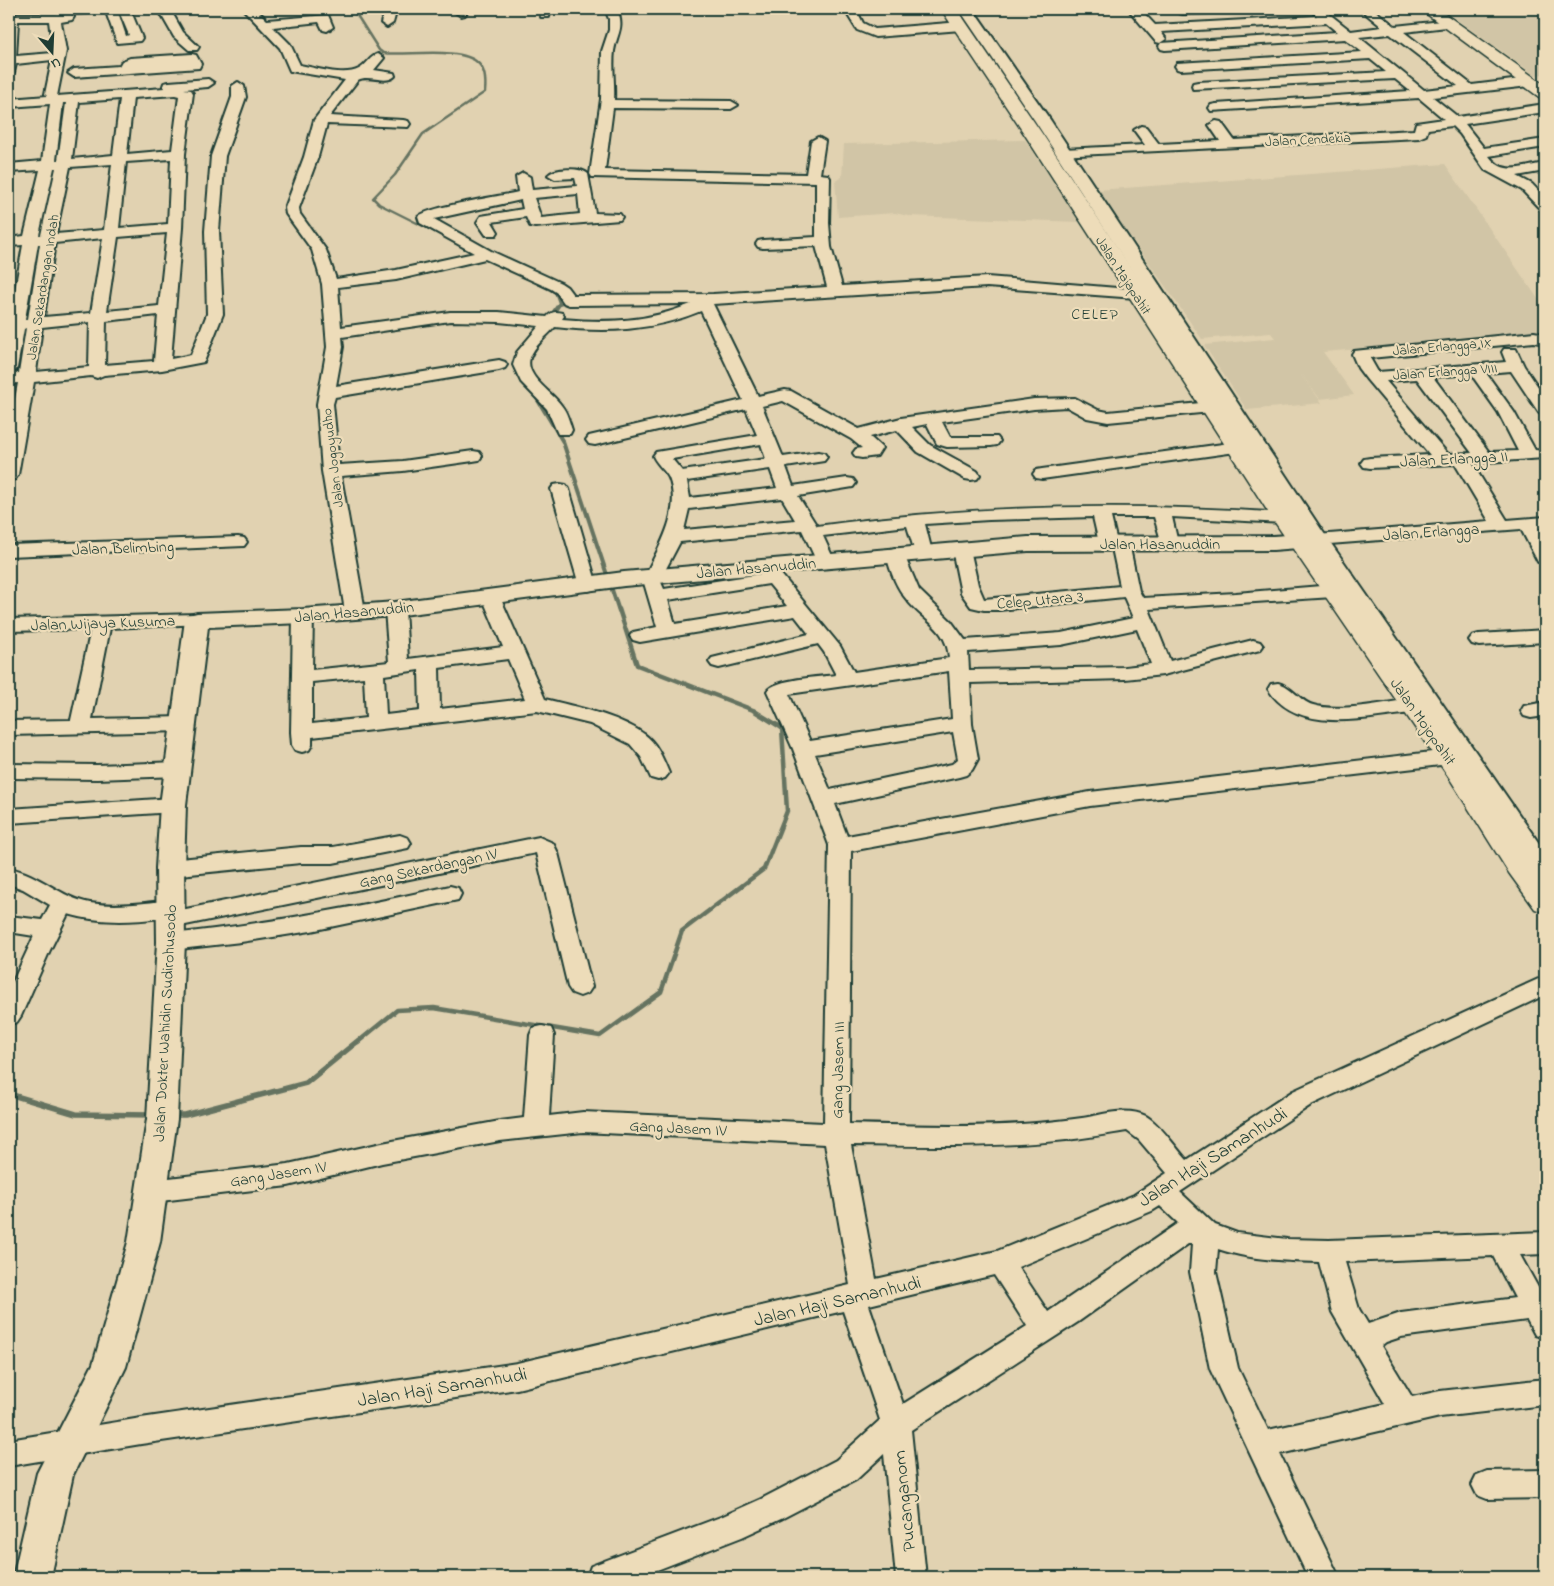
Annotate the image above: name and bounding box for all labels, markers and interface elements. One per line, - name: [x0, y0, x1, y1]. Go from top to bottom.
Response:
- north arrow: [28, 28, 78, 78]
- text: U: [48, 52, 63, 74]
- street label: Jalan Cendekia: [1265, 128, 1352, 153]
- street label: Jalan Sekardangan Indah: [22, 213, 66, 362]
- street label: Jalan Majapahit: [1089, 232, 1156, 320]
- district label: CELEP: [1071, 303, 1119, 327]
- street label: Jalan Erlangga IX: [1392, 333, 1493, 363]
- street label: Jalan Erlangga VIII: [1392, 358, 1498, 388]
- street label: Jalan Jogoyudho: [317, 407, 351, 509]
- street label: Jalan Erlangga II: [1399, 445, 1509, 475]
- street label: Jalan Erlangga: [1382, 518, 1480, 548]
- street label: Jalan Hasanuddin: [1100, 533, 1220, 557]
- street label: Jalan Belimbing: [72, 535, 174, 563]
- street label: Jalan Hasanuddin: [695, 552, 817, 586]
- street label: Celep Utara 3: [996, 585, 1084, 617]
- street label: Jalan Hasanuddin: [293, 596, 415, 630]
- street label: Jalan Wijaya Kusuma: [31, 609, 176, 639]
- street label: Jalan Mojopahit: [1383, 673, 1462, 771]
- street label: Gang Sekardangan IV: [357, 843, 500, 895]
- street label: Jalan Dokter Wahidin Sudirohusodo: [148, 904, 184, 1142]
- street label: Gang Jasem III: [826, 1021, 852, 1119]
- street label: Jalan Haji Samanhudi: [1134, 1101, 1293, 1215]
- street label: Gang Jasem IV: [629, 1114, 728, 1144]
- street label: Gang Jasem IV: [228, 1155, 329, 1194]
- street label: Jalan Haji Samanhudi: [751, 1270, 924, 1335]
- street label: Jalan Haji Samanhudi: [356, 1362, 529, 1415]
- street label: Pucanganom: [887, 1449, 926, 1553]

